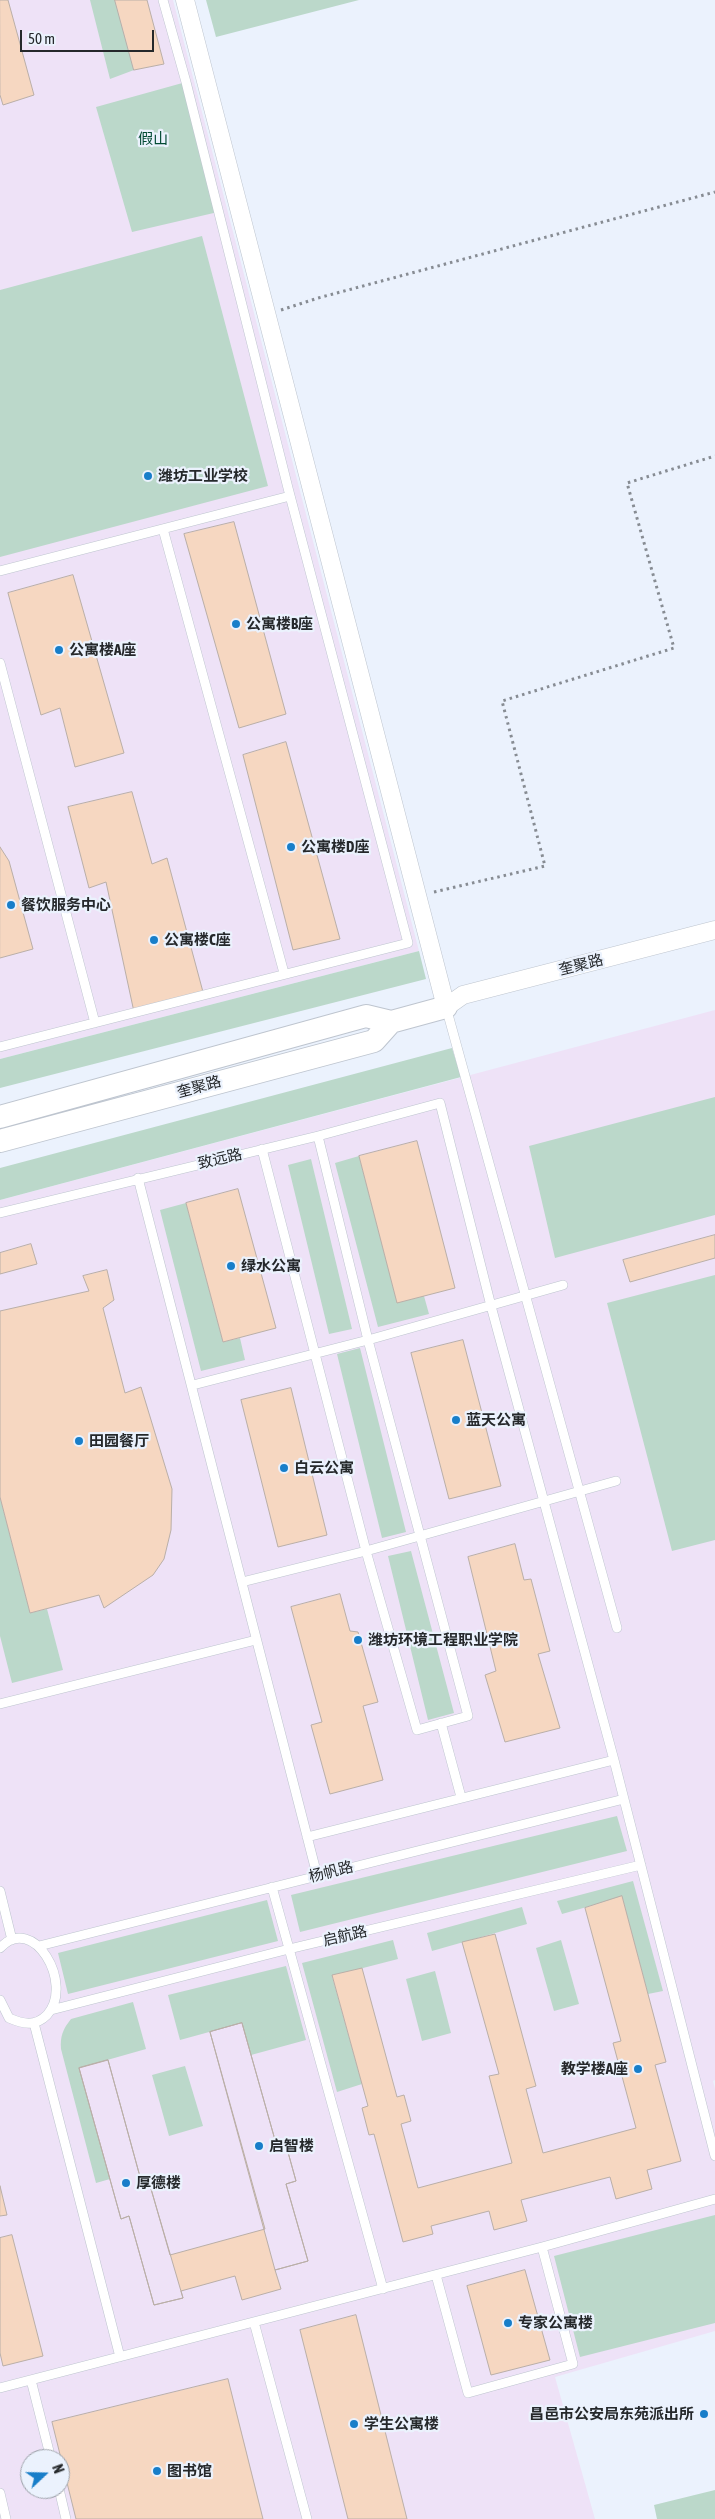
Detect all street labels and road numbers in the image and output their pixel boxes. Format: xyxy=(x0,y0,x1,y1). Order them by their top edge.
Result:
street label: 奎聚路 xyxy=(557,951,605,979)
street label: 奎聚路 xyxy=(175,1072,223,1102)
street label: 致远路 xyxy=(196,1145,244,1173)
street label: 杨帆路 xyxy=(307,1858,355,1886)
street label: 启航路 xyxy=(321,1922,369,1950)

